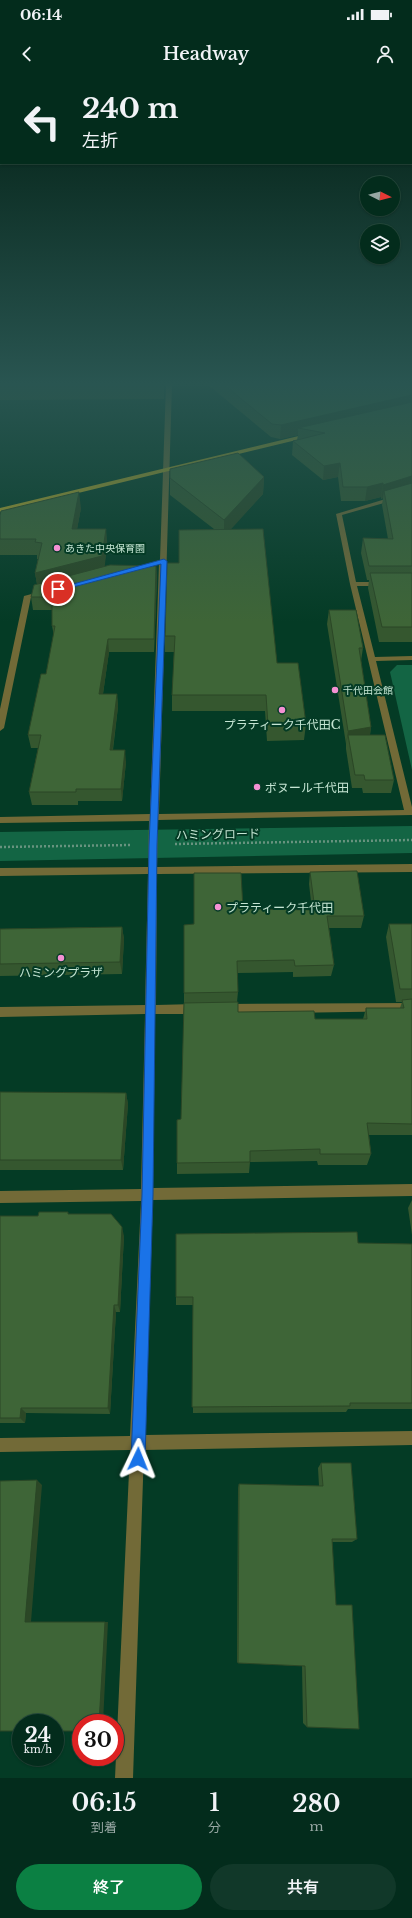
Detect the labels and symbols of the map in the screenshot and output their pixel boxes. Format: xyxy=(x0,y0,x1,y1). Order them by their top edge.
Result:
north arrow xyxy=(360,176,400,216)
place label: あきた中央保育園 xyxy=(65,542,145,555)
marker: あきた中央保育園 xyxy=(52,543,62,553)
pin xyxy=(41,572,75,606)
place label: 千代田会館 xyxy=(343,684,393,697)
marker: 千代田会館 xyxy=(330,685,340,695)
marker: プラティーク千代田C xyxy=(277,705,287,715)
place label: プラティーク千代田C xyxy=(224,717,340,732)
place label: ボヌール千代田 xyxy=(265,780,349,795)
marker: ボヌール千代田 xyxy=(252,782,262,792)
street label: ハミングロード xyxy=(176,826,260,842)
place label: プラティーク千代田 xyxy=(226,900,333,915)
marker: プラティーク千代田 xyxy=(213,902,223,912)
marker: ハミングプラザ xyxy=(56,953,66,963)
place label: ハミングプラザ xyxy=(19,965,103,980)
position arrow xyxy=(117,1438,159,1480)
speed limit sign: 30 xyxy=(72,1714,124,1766)

